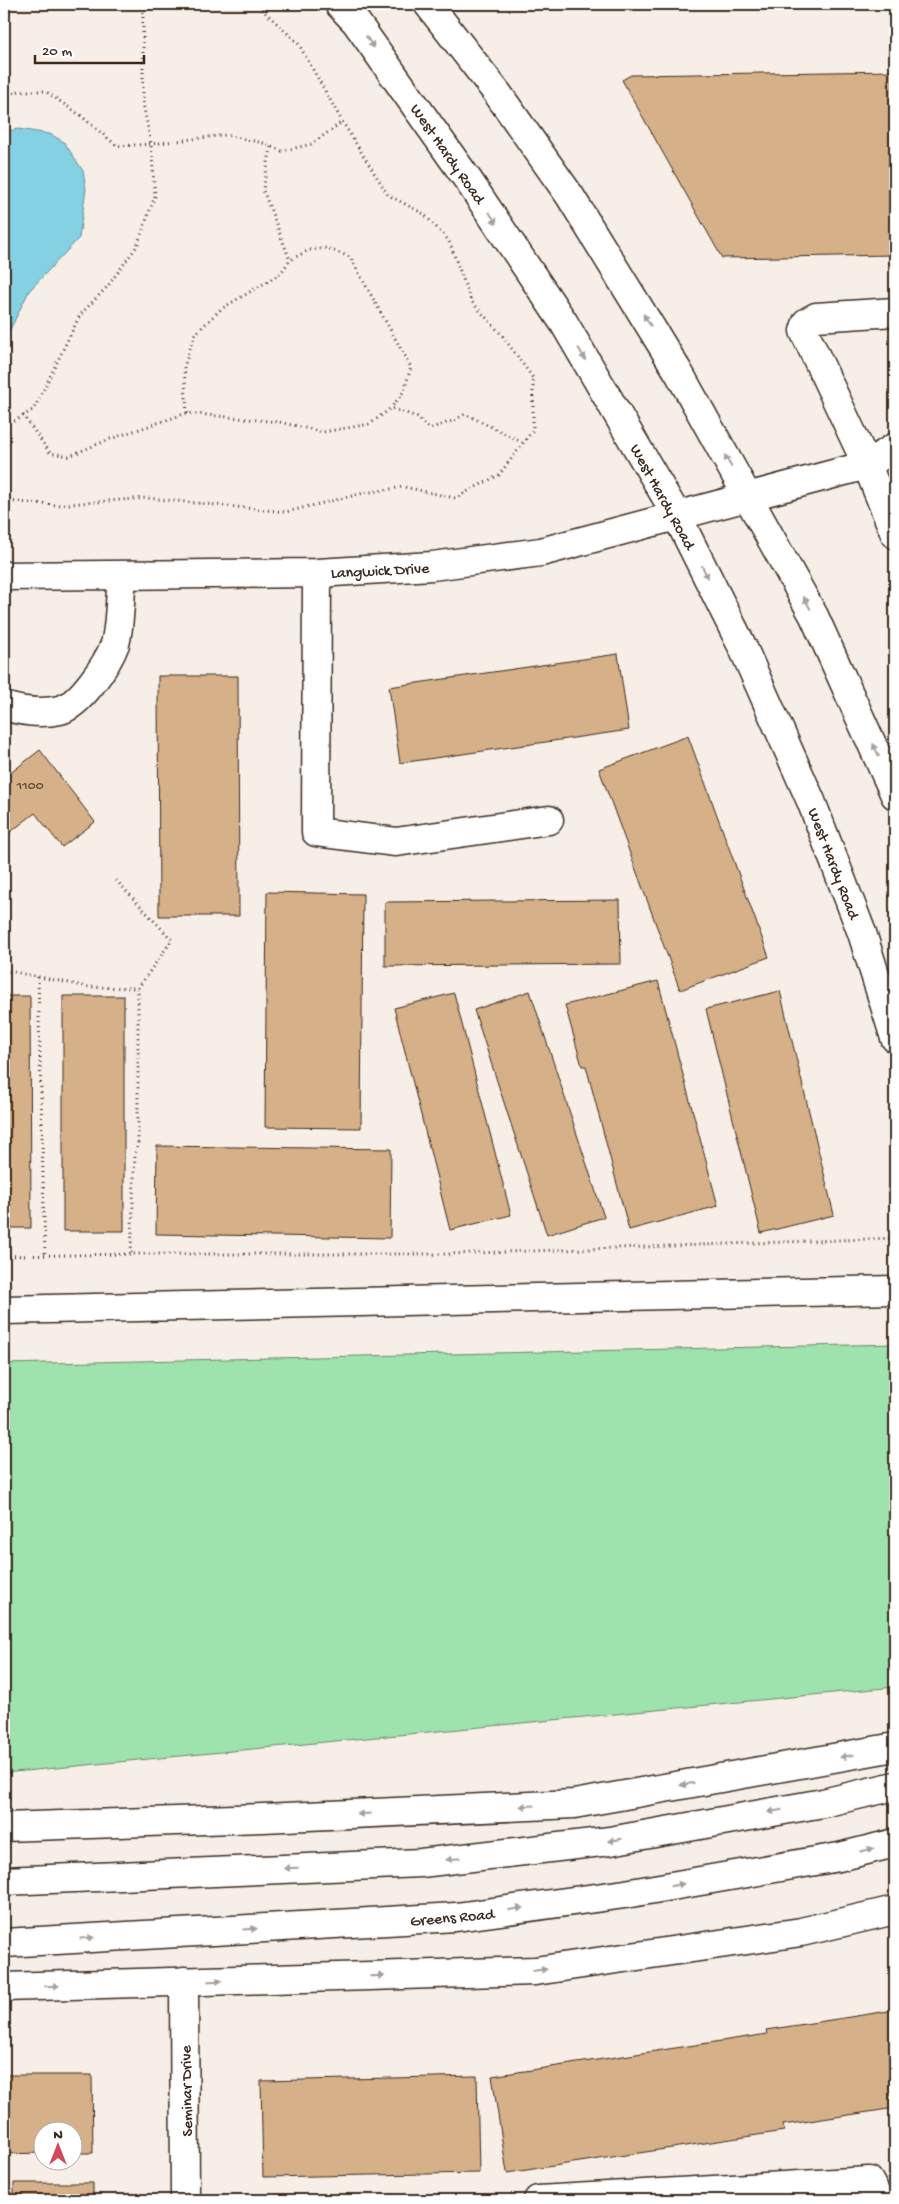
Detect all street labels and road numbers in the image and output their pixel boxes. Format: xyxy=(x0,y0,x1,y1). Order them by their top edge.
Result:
street label: West Hardy Road xyxy=(405,101,489,210)
street label: West Hardy Road xyxy=(624,442,699,555)
street label: Langwick Drive xyxy=(330,560,431,585)
street label: West Hardy Road xyxy=(802,806,862,924)
street label: Greens Road xyxy=(409,1906,497,1933)
street label: Seminar Drive xyxy=(178,2044,199,2137)

